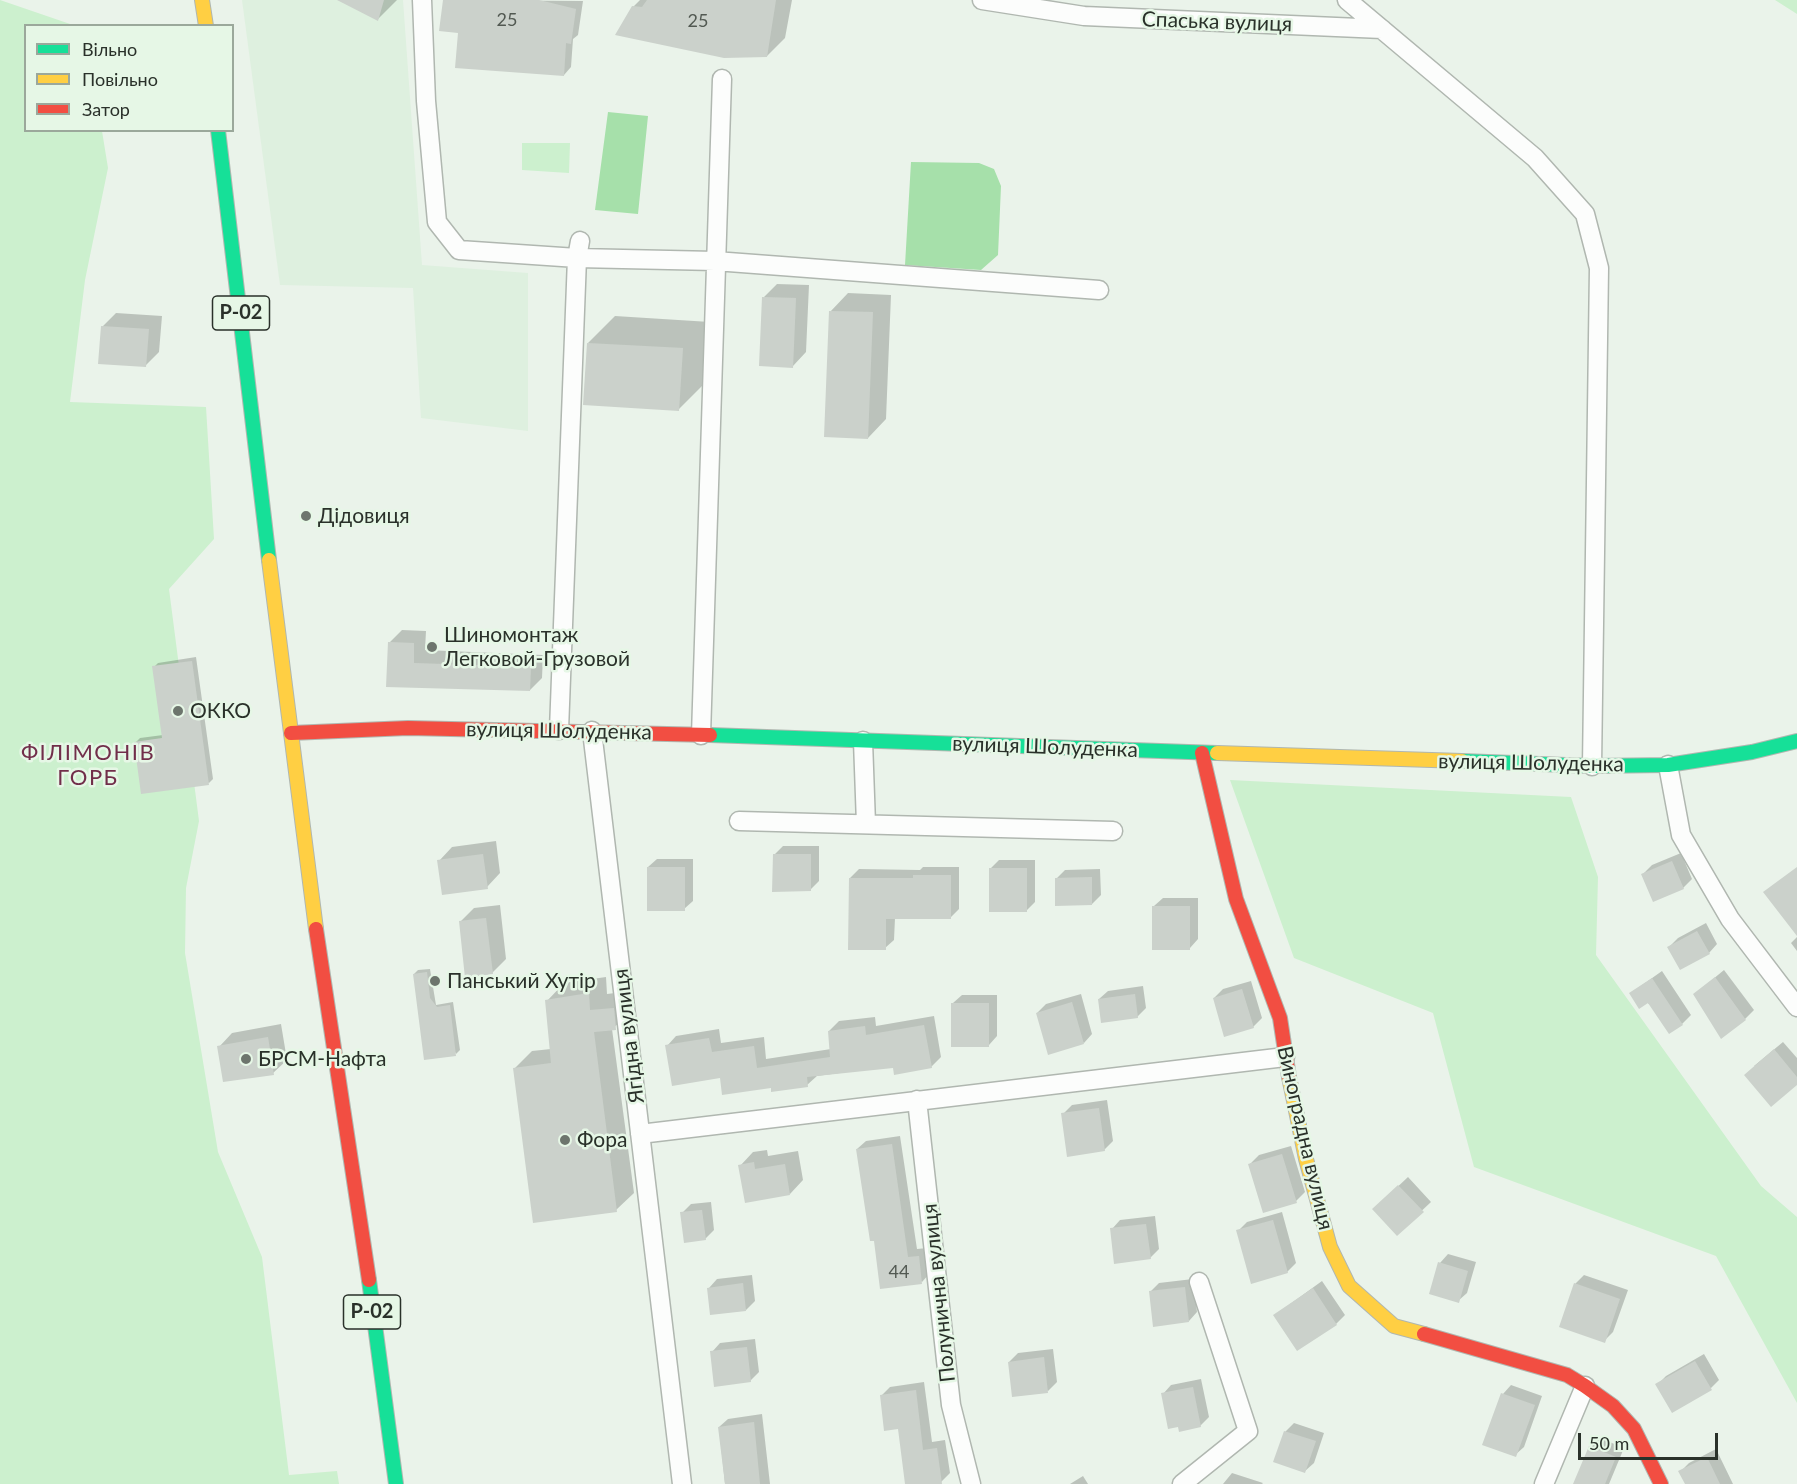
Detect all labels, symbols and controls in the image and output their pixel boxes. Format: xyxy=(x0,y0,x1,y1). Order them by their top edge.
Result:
street label: Спаська вулиця xyxy=(1141,7,1293,37)
house number: 25 xyxy=(497,9,517,31)
house number: 25 xyxy=(688,10,708,32)
legend xyxy=(24,24,234,132)
text: Вільно xyxy=(82,38,137,60)
text: Повільно xyxy=(82,68,158,90)
text: Затор xyxy=(82,98,130,120)
road number: Р-02 xyxy=(212,296,270,330)
place label: Дідовиця xyxy=(318,503,410,529)
marker: Дідовиця xyxy=(299,509,313,523)
place label: Шиномонтаж Легковой-Грузовой xyxy=(444,622,630,672)
marker: Шиномонтаж Легковой-Грузовой xyxy=(425,640,439,654)
place label: ОККО xyxy=(190,698,251,724)
marker: ОККО xyxy=(171,704,185,718)
street label: вулиця Шолуденка xyxy=(466,717,652,745)
street label: вулиця Шолуденка xyxy=(952,731,1138,763)
district label: ФІЛІМОНІВ ГОРБ xyxy=(21,740,155,792)
street label: вулиця Шолуденка xyxy=(1438,749,1624,777)
street label: Ягідна вулиця xyxy=(608,967,650,1105)
place label: Панський Хутір xyxy=(447,968,596,994)
marker: Панський Хутір xyxy=(428,974,442,988)
street label: Виноградна вулиця xyxy=(1272,1044,1338,1232)
place label: БРСМ-Нафта xyxy=(258,1046,386,1072)
marker: БРСМ-Нафта xyxy=(239,1052,253,1066)
place label: Фора xyxy=(577,1127,627,1153)
marker: Фора xyxy=(558,1133,572,1147)
street label: Полунична вулиця xyxy=(917,1202,961,1384)
house number: 44 xyxy=(889,1261,909,1283)
road number: Р-02 xyxy=(344,1295,400,1329)
scale bar xyxy=(1581,1421,1720,1459)
text: 50 m xyxy=(1589,1432,1629,1454)

